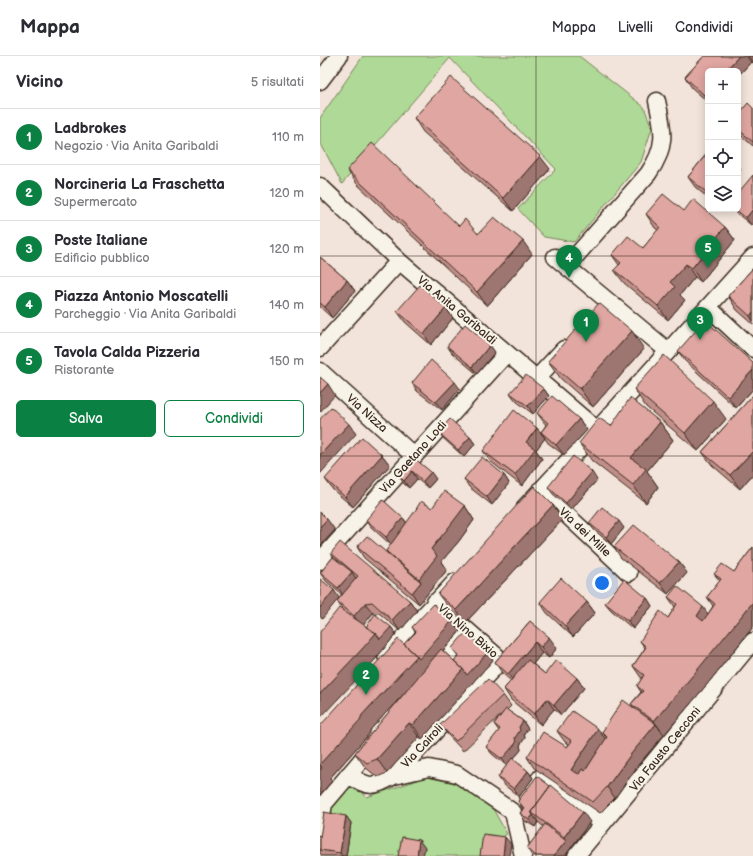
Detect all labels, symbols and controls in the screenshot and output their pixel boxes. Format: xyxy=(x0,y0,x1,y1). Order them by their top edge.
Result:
text: Mappa xyxy=(20,16,80,39)
text: Mappa xyxy=(552,19,596,36)
text: Livelli xyxy=(618,19,653,36)
text: Condividi xyxy=(675,19,733,36)
map controls xyxy=(705,68,741,212)
button: + xyxy=(705,68,741,104)
text: Vicino xyxy=(16,72,63,92)
text: 5 risultati xyxy=(251,74,304,90)
button: − xyxy=(705,104,741,140)
text: Ladbrokes xyxy=(54,119,126,138)
text: 1 xyxy=(26,129,32,145)
text: 110 m xyxy=(272,129,304,145)
text: Negozio · Via Anita Garibaldi xyxy=(54,138,219,154)
button: locate xyxy=(705,140,741,176)
text: Norcineria La Fraschetta xyxy=(54,175,225,194)
button: layers xyxy=(705,176,741,212)
text: 2 xyxy=(25,185,33,201)
text: 120 m xyxy=(269,185,304,201)
text: Supermercato xyxy=(54,194,137,210)
text: Poste Italiane xyxy=(54,231,148,250)
pin: 5 xyxy=(695,235,721,268)
text: 3 xyxy=(25,241,33,257)
text: 120 m xyxy=(269,241,304,257)
pin: 4 xyxy=(556,245,582,278)
text: Edificio pubblico xyxy=(54,250,150,266)
street label: Via Anita Garibaldi xyxy=(414,273,500,348)
text: Piazza Antonio Moscatelli xyxy=(54,287,228,306)
text: 4 xyxy=(25,297,33,313)
text: 140 m xyxy=(269,297,304,313)
text: Parcheggio · Via Anita Garibaldi xyxy=(54,306,236,322)
pin: 3 xyxy=(687,307,713,340)
pin: 1 xyxy=(573,309,599,342)
text: Tavola Calda Pizzeria xyxy=(54,343,200,362)
text: 5 xyxy=(25,353,33,369)
text: 150 m xyxy=(270,353,304,369)
text: Ristorante xyxy=(54,362,114,378)
street label: Via Nizza xyxy=(343,391,390,436)
button: Salva xyxy=(16,400,156,437)
button: Condividi xyxy=(164,400,304,437)
street label: Via Gaetano Lodi xyxy=(377,418,450,497)
street label: Via dei Mille xyxy=(555,504,614,560)
your location xyxy=(592,573,612,593)
street label: Via Nino Bixio xyxy=(434,601,501,662)
pin: 2 xyxy=(353,662,379,695)
street label: Via Fausto Cecconi xyxy=(627,704,704,795)
street label: Via Cairoli xyxy=(398,721,447,771)

